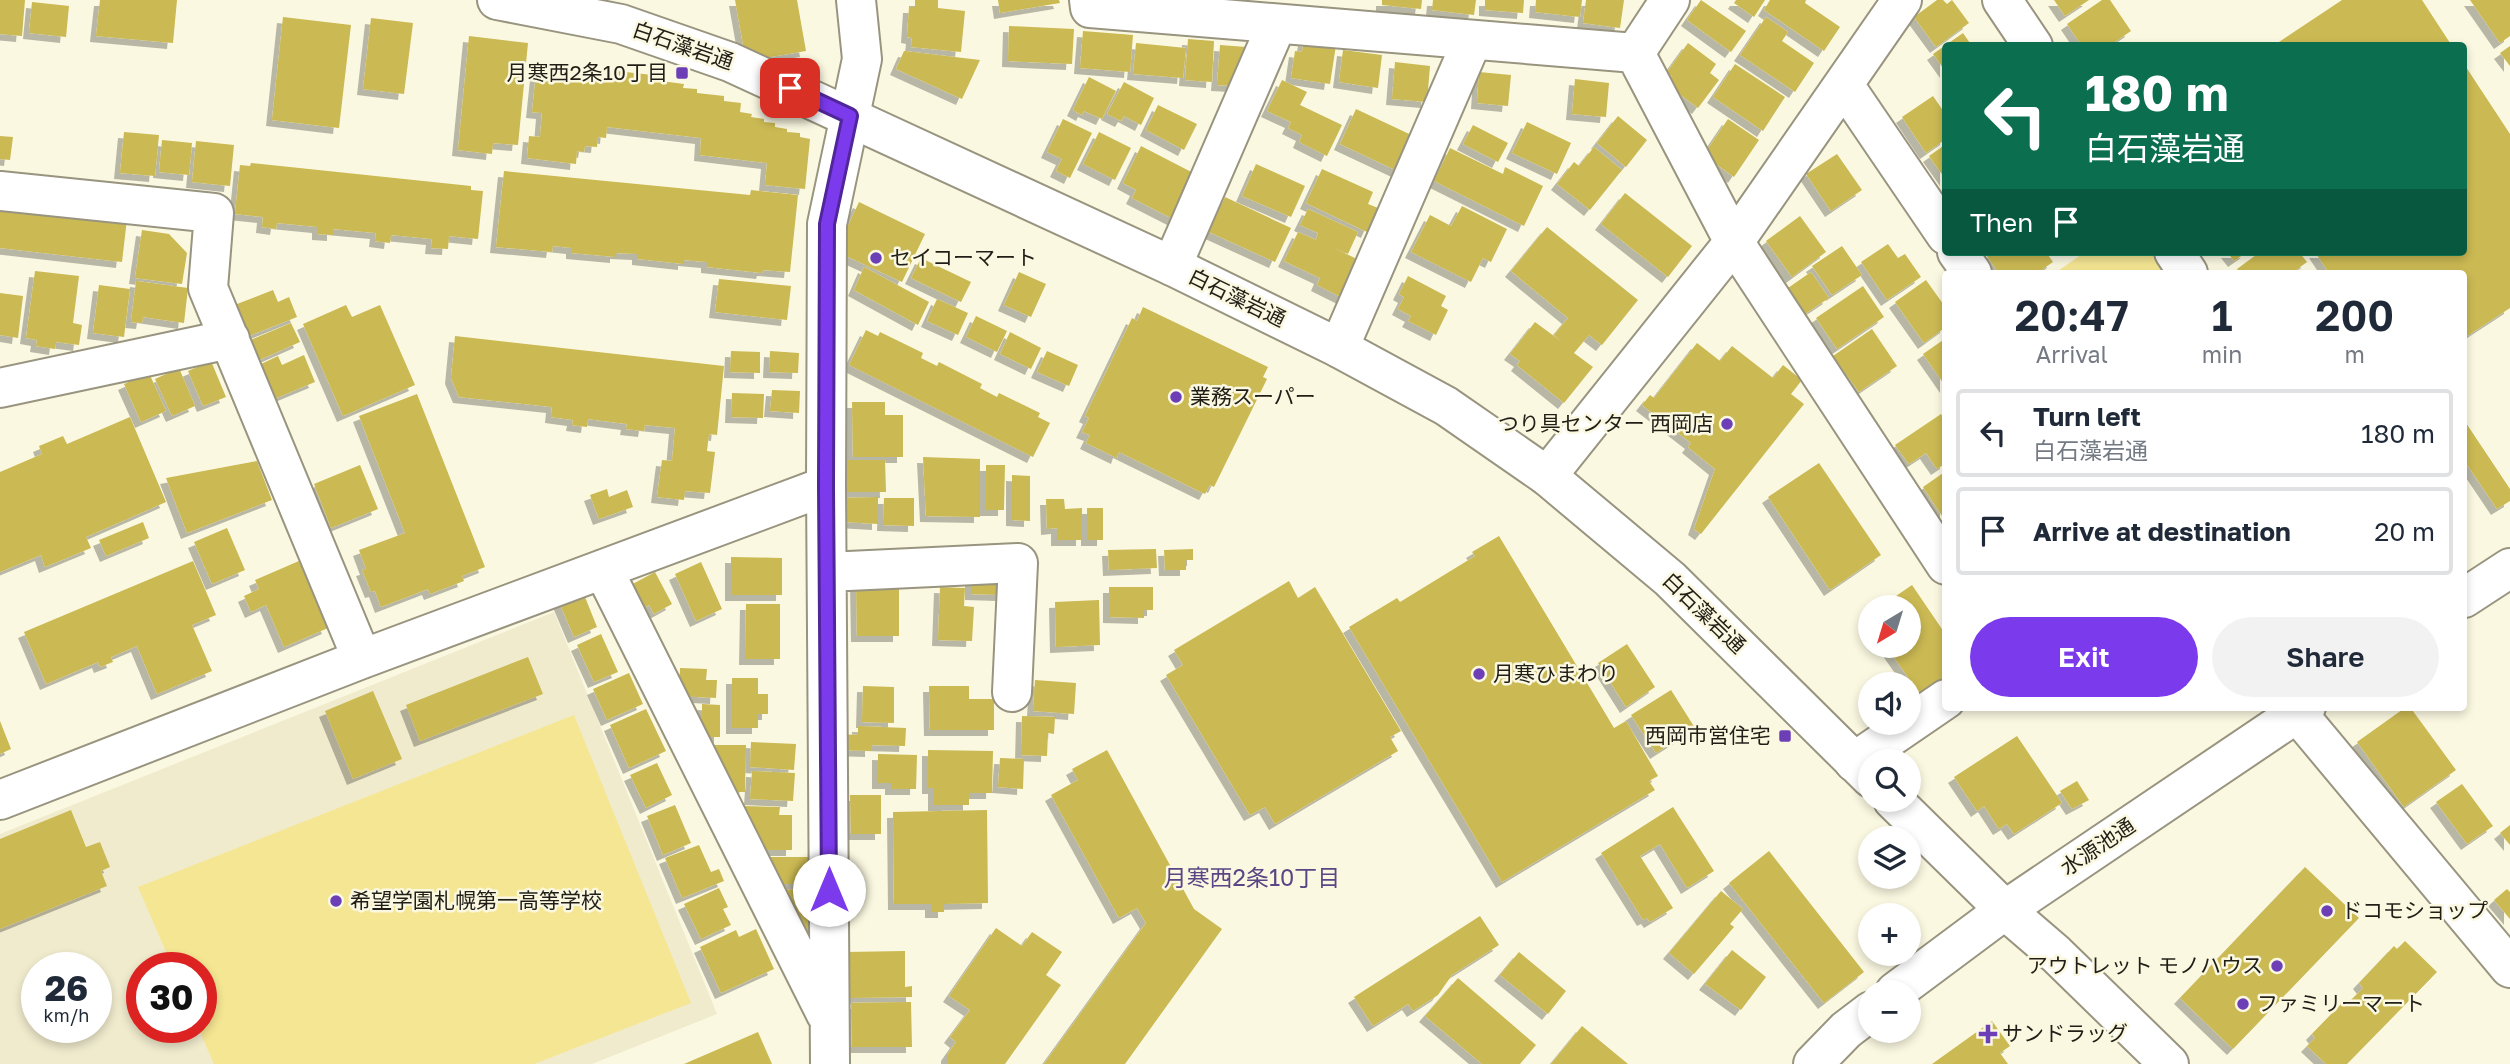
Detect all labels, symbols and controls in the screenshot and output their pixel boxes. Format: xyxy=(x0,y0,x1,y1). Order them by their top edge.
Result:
street label: 白石藻岩通 xyxy=(629,16,737,74)
pin xyxy=(760,58,820,118)
place label: 月寒西2条10丁目 xyxy=(507,59,668,85)
text: 180 m xyxy=(2085,63,2229,122)
marker: 月寒西2条10丁目 xyxy=(674,65,690,81)
icon: arrive xyxy=(771,69,809,107)
icon: left xyxy=(1970,70,2061,161)
text: 白石藻岩通 xyxy=(2085,129,2245,167)
icon: arrive xyxy=(2047,203,2085,241)
text: Then xyxy=(1970,207,2033,238)
place label: セイコーマート xyxy=(890,244,1037,270)
marker: セイコーマート xyxy=(868,250,884,266)
street label: 白石藻岩通 xyxy=(1185,262,1290,332)
text: 20:47 xyxy=(2015,290,2129,340)
text: 1 xyxy=(2212,290,2233,340)
text: 200 xyxy=(2315,290,2394,340)
text: Arrival xyxy=(2036,340,2108,368)
text: min xyxy=(2202,340,2242,368)
text: m xyxy=(2345,340,2365,368)
place label: 業務スーパー xyxy=(1190,383,1316,409)
marker: 業務スーパー xyxy=(1168,389,1184,405)
text: Turn left xyxy=(2033,401,2141,432)
place label: つり具センター 西岡店 xyxy=(1498,410,1713,436)
icon: left xyxy=(1974,414,2012,452)
marker: つり具センター 西岡店 xyxy=(1719,416,1735,432)
text: 180 m xyxy=(2361,418,2435,449)
text: 白石藻岩通 xyxy=(2033,436,2148,464)
icon: arrive xyxy=(1974,512,2012,550)
text: Arrive at destination xyxy=(2033,516,2291,547)
text: 20 m xyxy=(2374,516,2435,547)
street label: 白石藻岩通 xyxy=(1658,566,1751,658)
north arrow xyxy=(1858,595,1922,658)
map controls xyxy=(1858,595,1921,1043)
button: Exit xyxy=(1970,617,2198,697)
button: Share xyxy=(2212,617,2439,697)
place label: 月寒ひまわり xyxy=(1493,660,1619,686)
marker: 月寒ひまわり xyxy=(1471,666,1487,682)
button: sound xyxy=(1858,672,1921,735)
place label: 西岡市営住宅 xyxy=(1645,722,1771,748)
marker: 西岡市営住宅 xyxy=(1777,728,1793,744)
button: search xyxy=(1858,749,1921,812)
street label: 水源池通 xyxy=(2055,812,2140,880)
button: layers xyxy=(1858,826,1921,889)
position arrow xyxy=(792,853,866,927)
district label: 月寒西2条10丁目 xyxy=(1164,863,1340,891)
place label: 希望学園札幌第一高等学校 xyxy=(350,887,602,913)
marker: 希望学園札幌第一高等学校 xyxy=(328,893,344,909)
place label: ドコモショップ xyxy=(2341,897,2488,923)
button: + xyxy=(1858,903,1921,966)
marker: ドコモショップ xyxy=(2319,903,2335,919)
speed limit sign: 30 xyxy=(126,952,217,1043)
place label: アウトレット モノハウス xyxy=(2027,952,2263,978)
marker: アウトレット モノハウス xyxy=(2269,958,2285,974)
text: 26 xyxy=(45,967,88,1009)
button: − xyxy=(1858,980,1921,1043)
place label: ファミリーマート xyxy=(2257,990,2425,1016)
marker: ファミリーマート xyxy=(2235,996,2251,1012)
text: km/h xyxy=(44,1004,89,1026)
place label: サンドラッグ xyxy=(2002,1020,2128,1046)
marker: サンドラッグ xyxy=(1980,1026,1996,1042)

